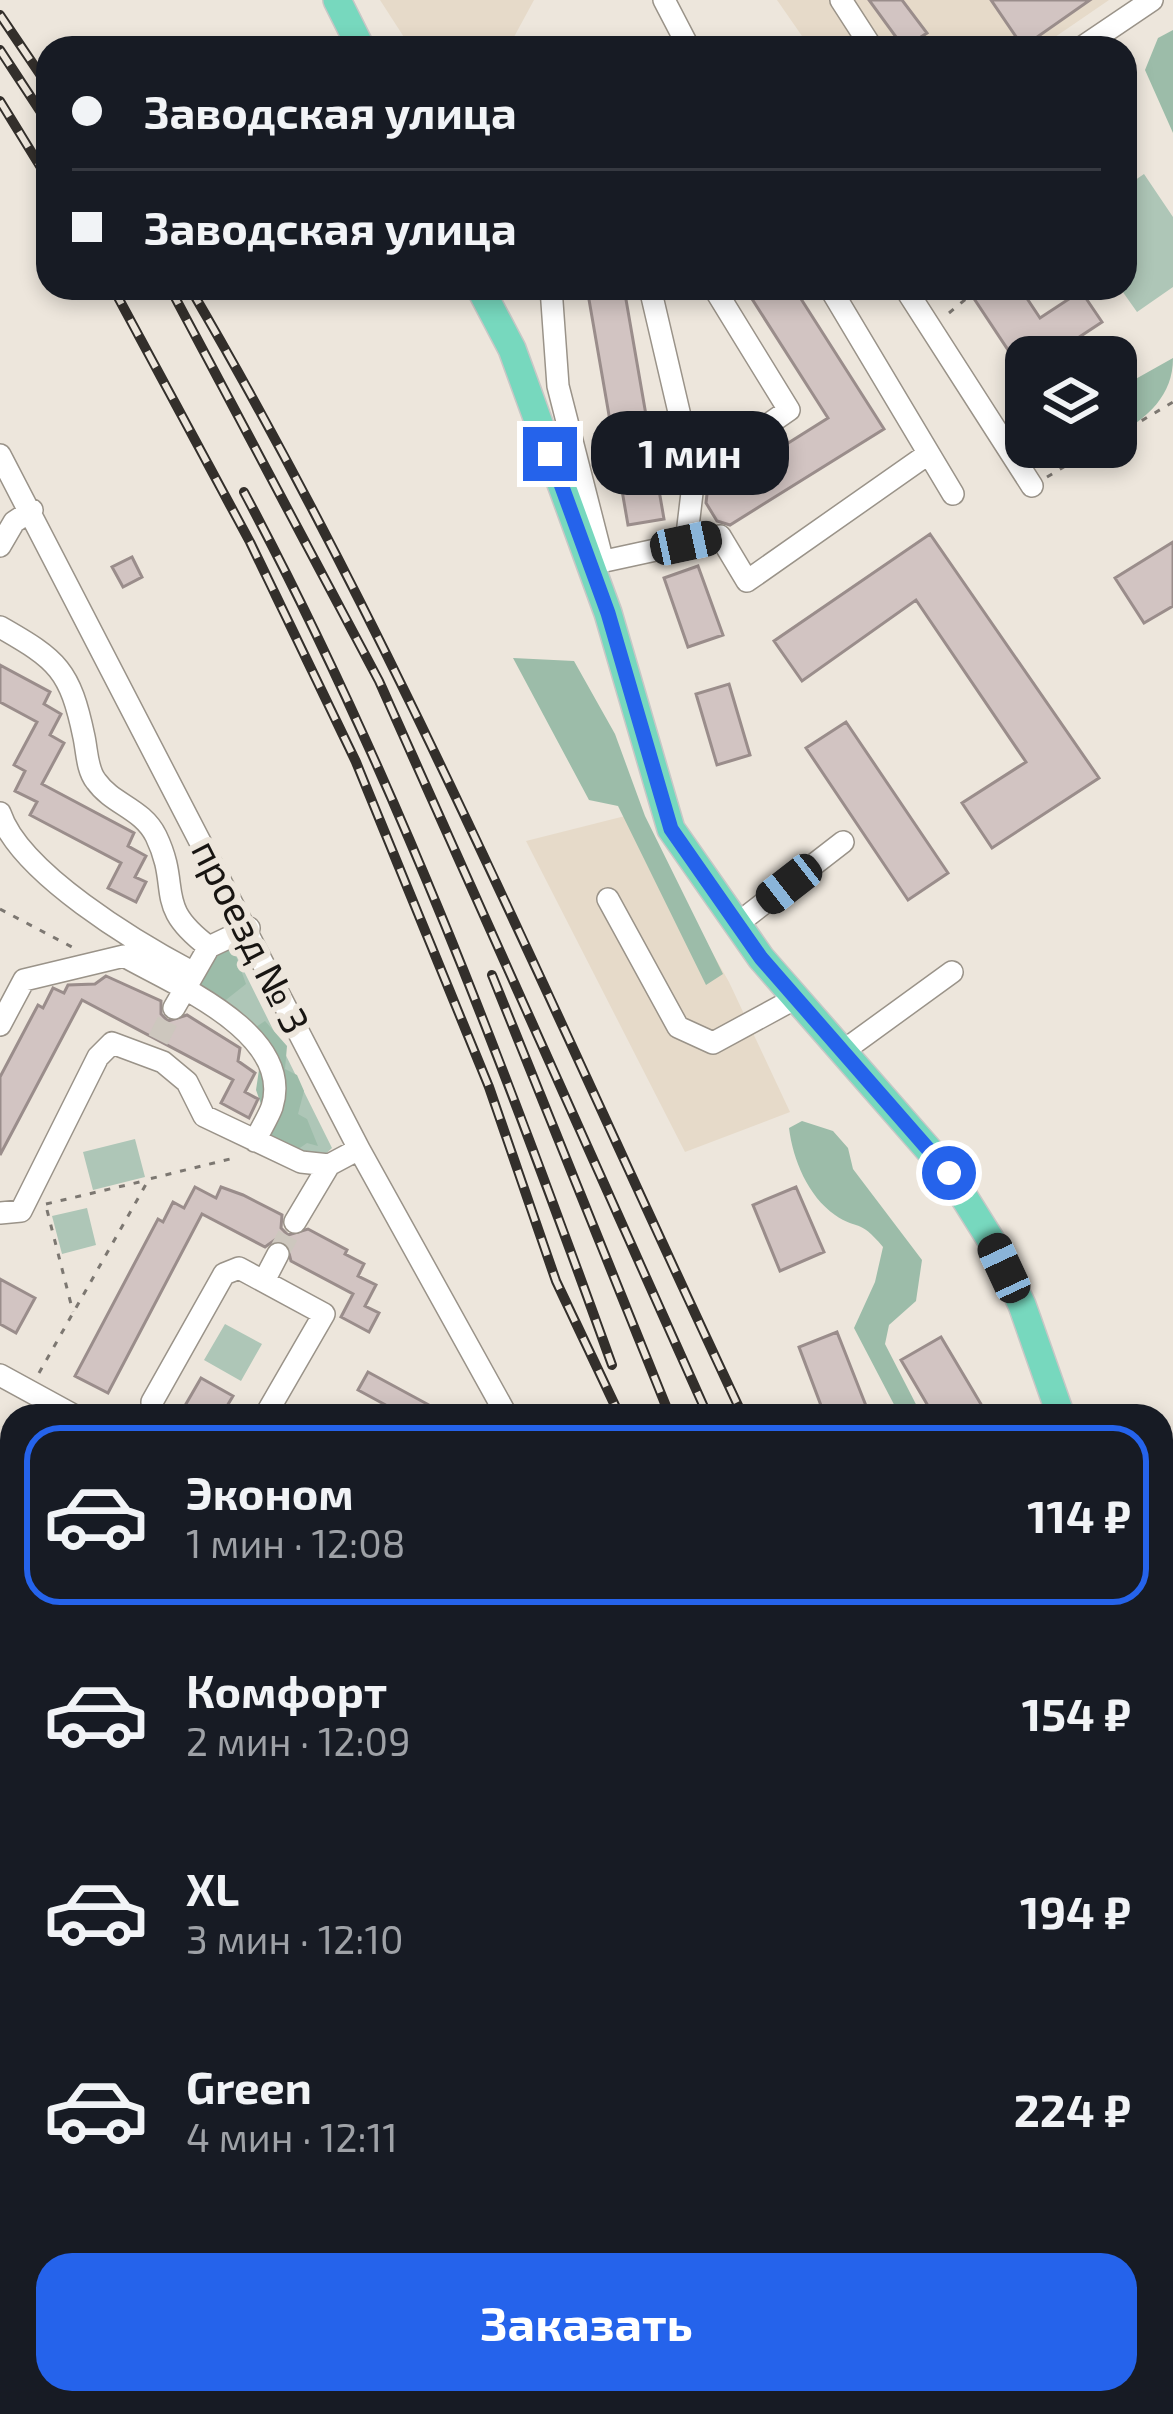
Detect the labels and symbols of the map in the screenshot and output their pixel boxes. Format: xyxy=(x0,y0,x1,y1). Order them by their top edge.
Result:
callout: 1 мин xyxy=(592,412,790,496)
route end xyxy=(523,427,577,481)
car xyxy=(647,518,725,568)
street label: проезд № 3 xyxy=(183,831,321,1041)
car xyxy=(750,848,828,920)
route start xyxy=(922,1146,976,1200)
car xyxy=(972,1228,1036,1308)

